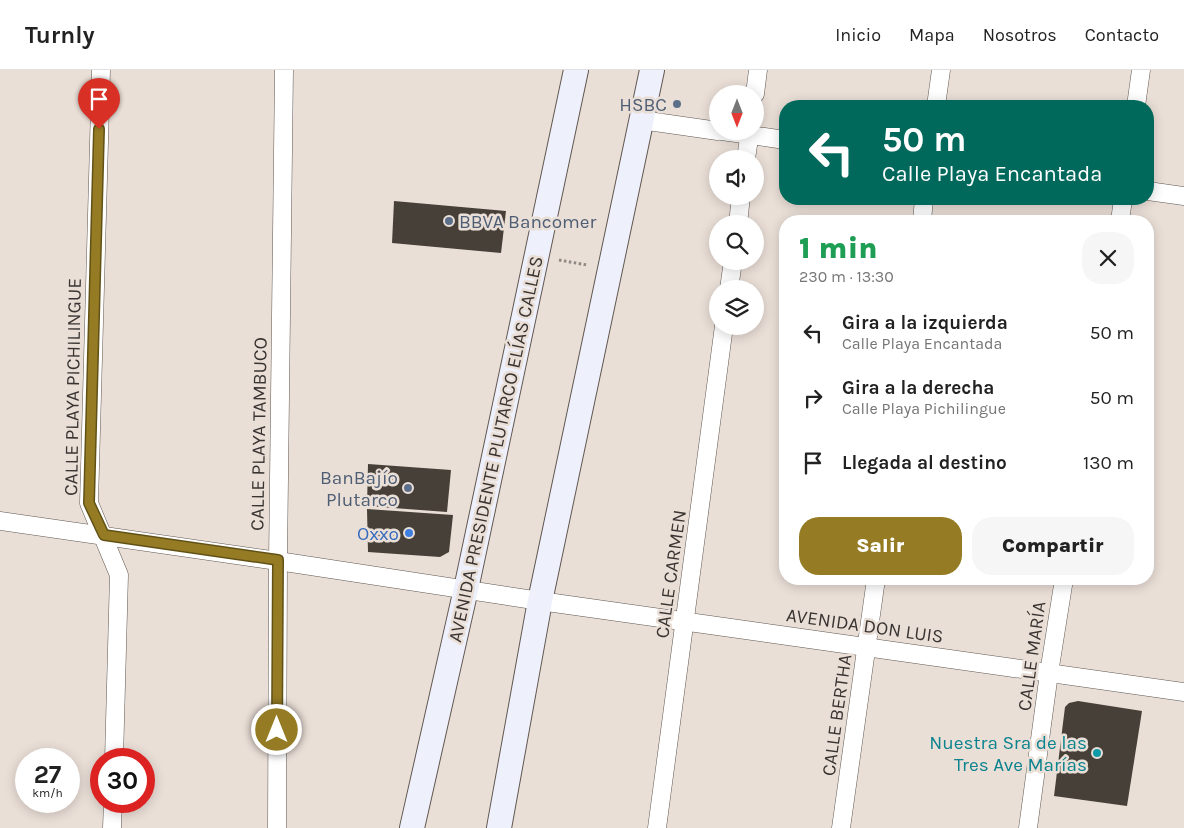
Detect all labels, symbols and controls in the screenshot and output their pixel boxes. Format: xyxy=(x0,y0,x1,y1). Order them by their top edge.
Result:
text: Turnly xyxy=(25,21,95,49)
text: Inicio xyxy=(835,24,881,46)
text: Mapa xyxy=(909,24,955,46)
text: Nosotros xyxy=(983,24,1057,46)
text: Contacto xyxy=(1085,24,1159,46)
pin xyxy=(78,78,120,129)
icon: arrive xyxy=(85,85,113,113)
north arrow xyxy=(709,85,764,140)
map controls xyxy=(709,85,764,335)
place label: HSBC xyxy=(619,94,667,116)
marker: HSBC xyxy=(671,98,683,110)
text: 50 m xyxy=(882,119,967,160)
icon: left xyxy=(799,120,864,185)
button: sound xyxy=(709,150,764,205)
text: Calle Playa Encantada xyxy=(882,161,1102,187)
place label: BBVA Bancomer xyxy=(459,211,597,233)
marker: BBVA Bancomer xyxy=(443,215,455,227)
button: search xyxy=(709,215,764,270)
text: 1 min xyxy=(799,230,878,266)
button: close xyxy=(1082,232,1134,284)
street label: AVENIDA PRESIDENTE PLUTARCO ELÍAS CALLES xyxy=(443,254,548,644)
text: 230 m · 13:30 xyxy=(799,267,894,286)
street label: CALLE PLAYA PICHILINGUE xyxy=(60,278,86,496)
button: layers xyxy=(709,280,764,335)
text: Gira a la izquierda xyxy=(842,312,1008,334)
icon: left xyxy=(799,319,827,347)
text: 50 m xyxy=(1090,322,1134,344)
text: Calle Playa Encantada xyxy=(842,334,1002,353)
street label: CALLE PLAYA TAMBUCO xyxy=(246,337,272,531)
text: Gira a la derecha xyxy=(842,377,994,399)
icon: right xyxy=(799,384,827,412)
text: 50 m xyxy=(1090,387,1134,409)
text: Calle Playa Pichilingue xyxy=(842,399,1006,418)
icon: arrive xyxy=(799,449,827,477)
text: Llegada al destino xyxy=(842,452,1007,474)
text: 130 m xyxy=(1083,452,1134,474)
place label: BanBajío Plutarco xyxy=(320,467,398,511)
marker: BanBajío Plutarco xyxy=(402,482,414,494)
street label: CALLE CARMEN xyxy=(651,508,691,640)
button: Salir xyxy=(799,517,962,575)
button: Compartir xyxy=(972,517,1134,575)
place label: Oxxo xyxy=(357,523,399,545)
marker: Oxxo xyxy=(403,527,415,539)
street label: CALLE MARÍA xyxy=(1012,600,1051,712)
street label: AVENIDA DON LUIS xyxy=(785,604,945,648)
street label: CALLE BERTHA xyxy=(818,653,856,777)
position arrow xyxy=(250,703,302,755)
place label: Nuestra Sra de las Tres Ave Marías xyxy=(929,732,1087,776)
marker: Nuestra Sra de las Tres Ave Marías xyxy=(1091,747,1103,759)
speed limit sign: 30 xyxy=(90,748,155,813)
text: 27 xyxy=(34,760,61,789)
text: km/h xyxy=(32,786,63,800)

